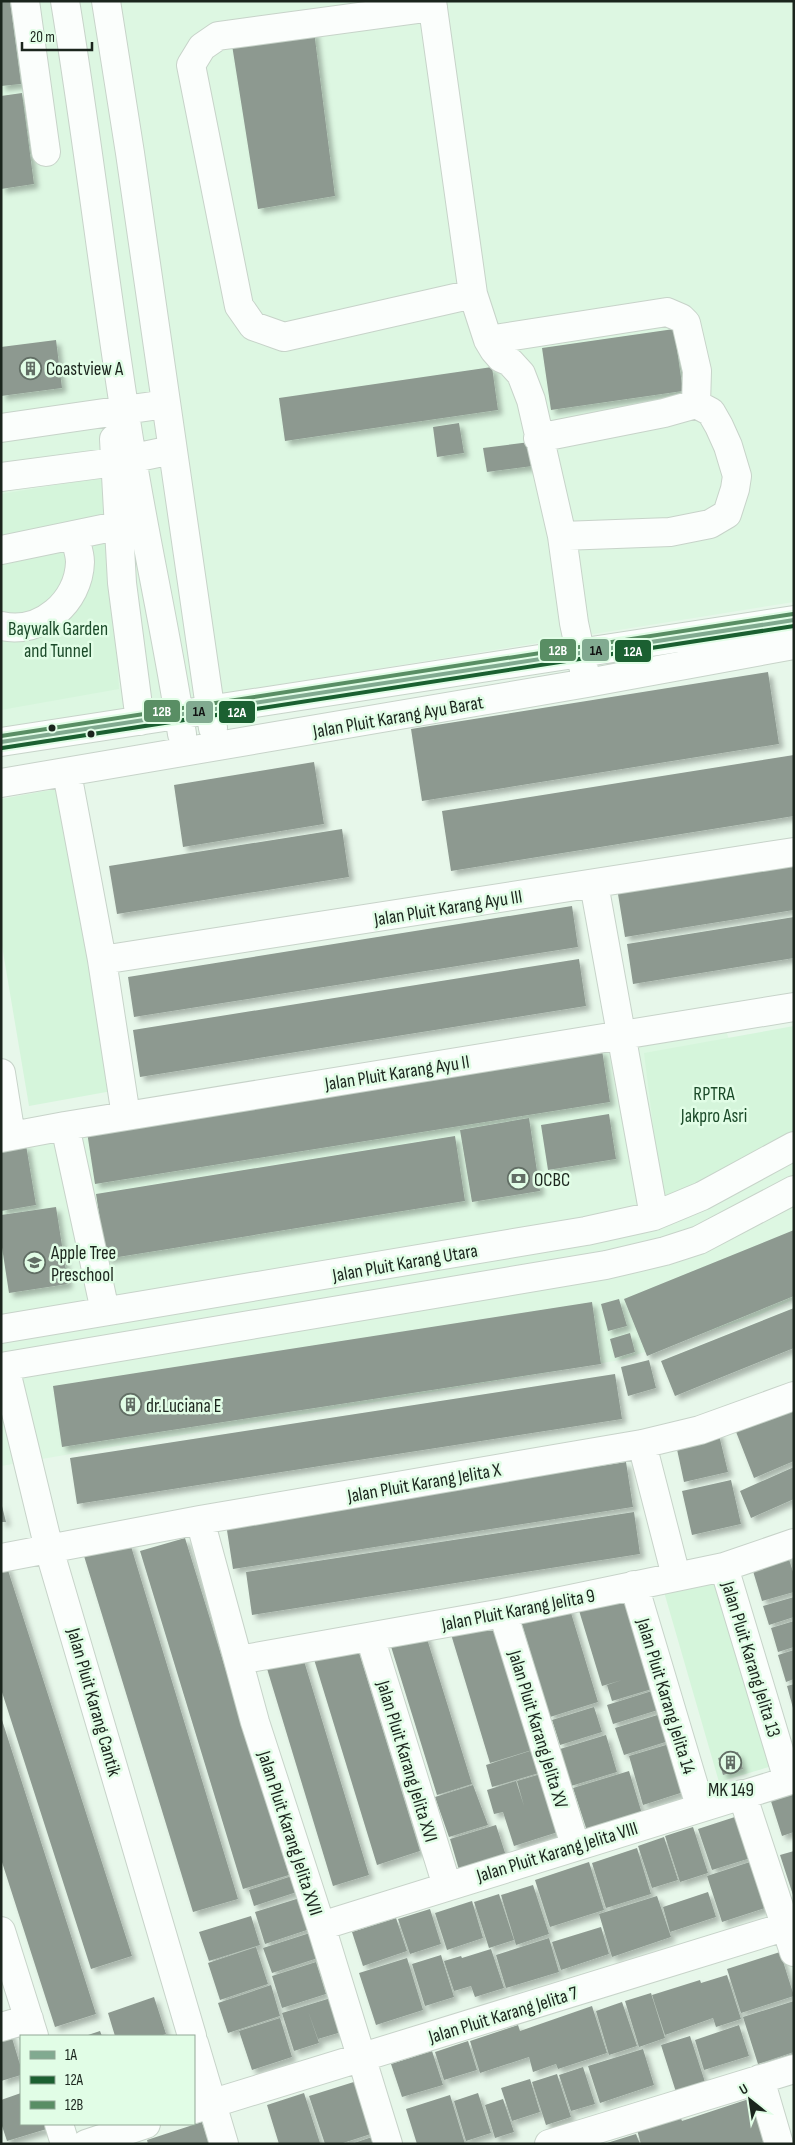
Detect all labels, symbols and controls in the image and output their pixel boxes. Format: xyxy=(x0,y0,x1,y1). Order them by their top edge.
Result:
scale bar xyxy=(22,20,92,52)
text: 20 m xyxy=(30,28,55,47)
building icon: Coastview A xyxy=(18,356,42,380)
place label: Coastview A xyxy=(46,358,124,381)
park label: Baywalk Garden and Tunnel xyxy=(8,618,108,663)
line badge: 12B xyxy=(539,638,577,662)
line badge: 1A xyxy=(581,638,610,662)
line badge: 12A xyxy=(614,639,652,663)
text: 12B xyxy=(549,642,568,659)
text: 1A xyxy=(590,642,603,659)
text: 12A xyxy=(624,643,643,660)
street label: Jalan Pluit Karang Ayu Barat xyxy=(310,691,485,744)
line badge: 12B xyxy=(143,699,181,723)
line badge: 1A xyxy=(185,700,214,724)
line badge: 12A xyxy=(218,700,256,724)
text: 12B xyxy=(153,703,172,720)
text: 1A xyxy=(193,703,206,720)
text: 12A xyxy=(228,704,247,721)
unlabelled marker xyxy=(47,723,57,733)
unlabelled marker xyxy=(86,729,96,739)
street label: Jalan Pluit Karang Ayu III xyxy=(371,885,524,932)
street label: Jalan Pluit Karang Ayu II xyxy=(322,1051,471,1096)
park label: RPTRA Jakpro Asri xyxy=(680,1083,747,1128)
bank icon: OCBC xyxy=(506,1167,530,1191)
place label: OCBC xyxy=(534,1169,570,1192)
street label: Jalan Pluit Karang Utara xyxy=(330,1239,480,1288)
place label: Apple Tree Preschool xyxy=(50,1242,116,1287)
school or university icon: Apple Tree Preschool xyxy=(23,1251,47,1275)
building icon: dr.Luciana E xyxy=(118,1393,142,1417)
place label: dr.Luciana E xyxy=(146,1395,222,1418)
street label: Jalan Pluit Karang Jelita X xyxy=(345,1459,503,1508)
street label: Jalan Pluit Karang Jelita 13 xyxy=(716,1578,785,1740)
street label: Jalan Pluit Karang Jelita 9 xyxy=(439,1584,597,1637)
street label: Jalan Pluit Karang Jelita 14 xyxy=(631,1615,700,1777)
street label: Jalan Pluit Karang Cantik xyxy=(61,1625,126,1780)
street label: Jalan Pluit Karang Jelita XV xyxy=(502,1647,573,1812)
street label: Jalan Pluit Karang Jelita XVI xyxy=(371,1677,442,1845)
street label: Jalan Pluit Karang Jelita XVII xyxy=(252,1747,327,1919)
building icon: MK 149 xyxy=(719,1751,743,1775)
place label: MK 149 xyxy=(708,1779,754,1802)
street label: Jalan Pluit Karang Jelita VIII xyxy=(473,1817,641,1888)
street label: Jalan Pluit Karang Jelita 7 xyxy=(425,1982,581,2049)
legend xyxy=(20,2035,195,2125)
text: 1A xyxy=(65,2046,77,2065)
text: 12A xyxy=(65,2071,84,2090)
north arrow xyxy=(725,2075,775,2125)
text: U xyxy=(736,2080,751,2098)
text: 12B xyxy=(65,2096,84,2115)

